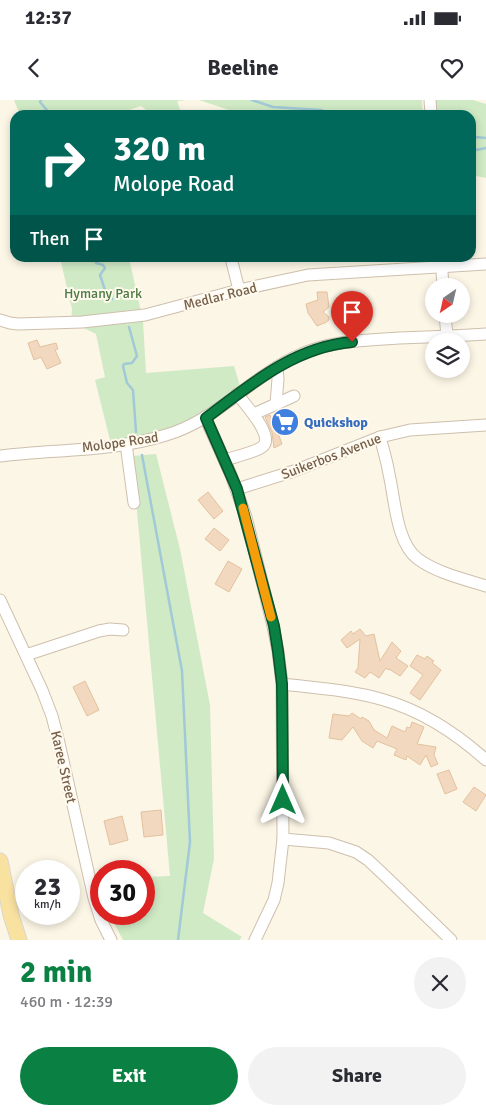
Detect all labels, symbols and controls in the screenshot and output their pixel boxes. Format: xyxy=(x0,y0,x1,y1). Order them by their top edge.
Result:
text: 12:37 xyxy=(25,6,72,30)
icon: back xyxy=(20,54,48,82)
text: Beeline xyxy=(207,54,279,81)
icon: heart xyxy=(438,54,466,82)
text: 320 m xyxy=(113,127,206,170)
icon: right xyxy=(30,130,95,195)
text: Molope Road xyxy=(113,170,234,197)
icon: arrive xyxy=(80,225,108,253)
text: Then xyxy=(30,227,70,251)
north arrow xyxy=(425,278,470,322)
map controls xyxy=(425,278,470,378)
street label: Medlar Road xyxy=(182,279,259,314)
park label: Hymany Park xyxy=(64,285,142,302)
pin xyxy=(331,291,373,342)
icon: arrive xyxy=(338,298,366,326)
button: layers xyxy=(425,333,470,378)
supermarket icon: Quickshop xyxy=(270,407,300,437)
place label: Quickshop xyxy=(304,414,368,431)
street label: Molope Road xyxy=(81,429,160,456)
street label: Suikerbos Avenue xyxy=(279,430,384,483)
street label: Karee Street xyxy=(47,729,80,805)
position arrow xyxy=(256,773,308,825)
speed limit sign: 30 xyxy=(90,860,155,925)
text: 23 xyxy=(34,871,61,902)
text: km/h xyxy=(34,897,61,912)
text: 2 min xyxy=(20,954,92,991)
button: close xyxy=(414,957,466,1009)
text: 460 m · 12:39 xyxy=(20,992,113,1012)
button: Exit xyxy=(20,1047,238,1105)
button: Share xyxy=(248,1047,466,1105)

